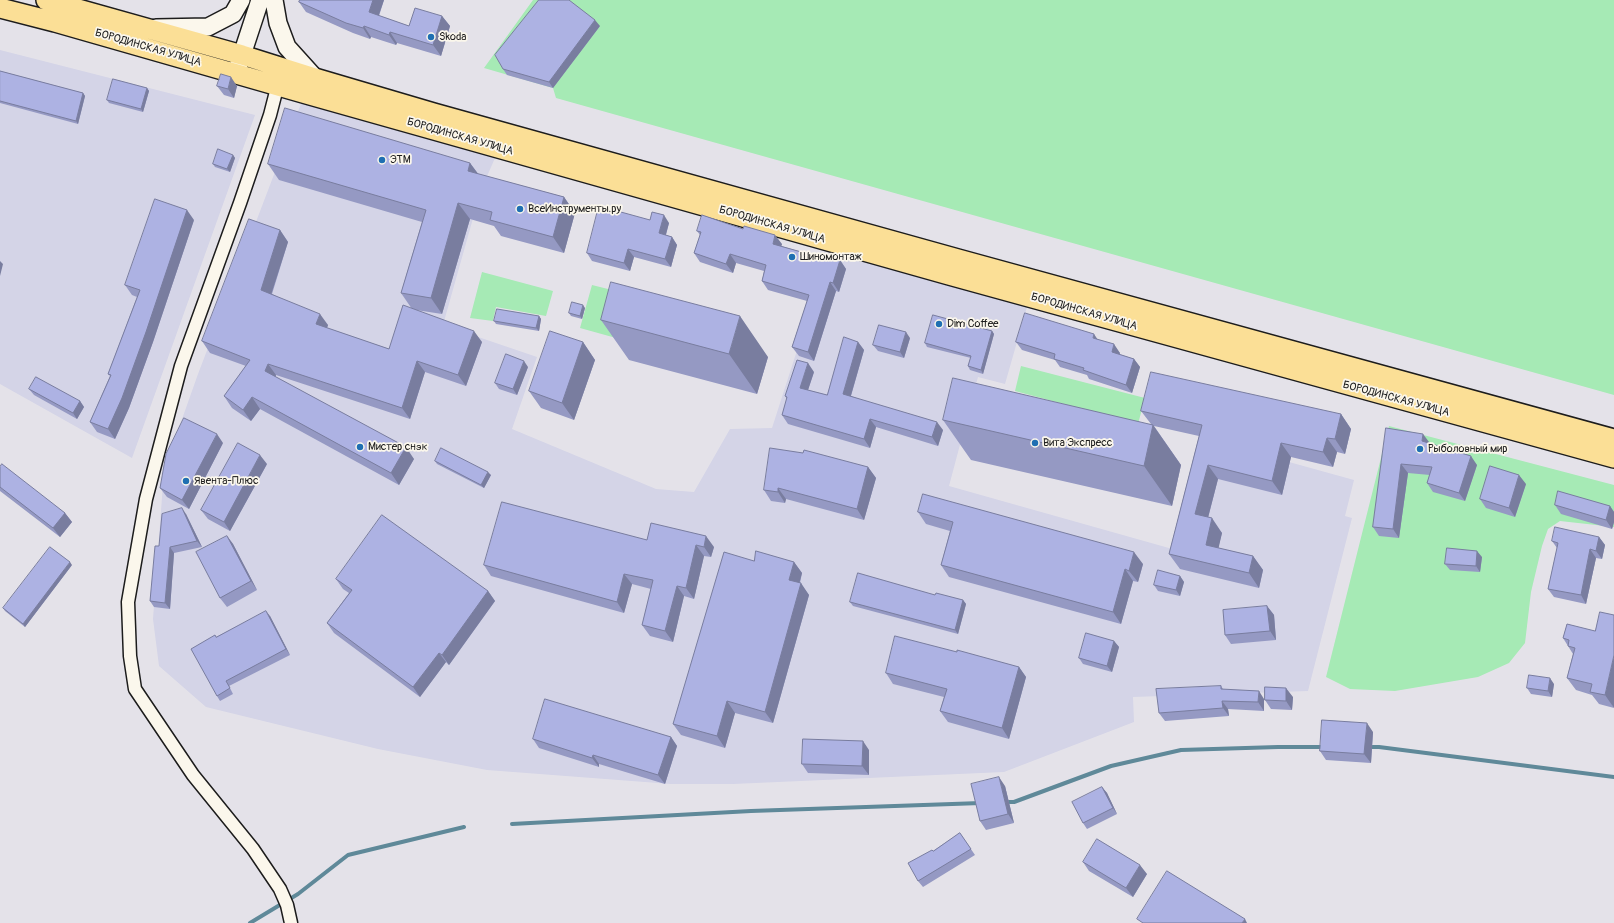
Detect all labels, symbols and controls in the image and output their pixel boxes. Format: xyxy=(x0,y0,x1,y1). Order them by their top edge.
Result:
street label: БОРОДИНСКАЯ УЛИЦА xyxy=(93,27,203,69)
place label: Skoda xyxy=(439,30,466,44)
marker: Skoda xyxy=(426,32,436,42)
street label: БОРОДИНСКАЯ УЛИЦА xyxy=(405,116,515,158)
place label: ЭТМ xyxy=(390,153,411,167)
marker: ЭТМ xyxy=(377,155,387,165)
place label: ВсеИнструменты.ру xyxy=(528,202,621,216)
marker: ВсеИнструменты.ру xyxy=(515,204,525,214)
street label: БОРОДИНСКАЯ УЛИЦА xyxy=(717,204,827,246)
place label: Шиномонтаж xyxy=(800,250,862,264)
marker: Шиномонтаж xyxy=(787,252,797,262)
street label: БОРОДИНСКАЯ УЛИЦА xyxy=(1029,291,1139,333)
place label: Dim Coffee xyxy=(947,317,998,331)
marker: Dim Coffee xyxy=(934,319,944,329)
street label: БОРОДИНСКАЯ УЛИЦА xyxy=(1341,378,1451,420)
place label: Вита Экспресс xyxy=(1043,436,1112,450)
marker: Вита Экспресс xyxy=(1030,438,1040,448)
place label: Мистер снэк xyxy=(368,440,427,454)
marker: Мистер снэк xyxy=(355,442,365,452)
place label: Рыболовный мир xyxy=(1428,442,1507,456)
marker: Рыболовный мир xyxy=(1415,444,1425,454)
place label: Явента-Плюс xyxy=(194,474,259,488)
marker: Явента-Плюс xyxy=(181,476,191,486)

